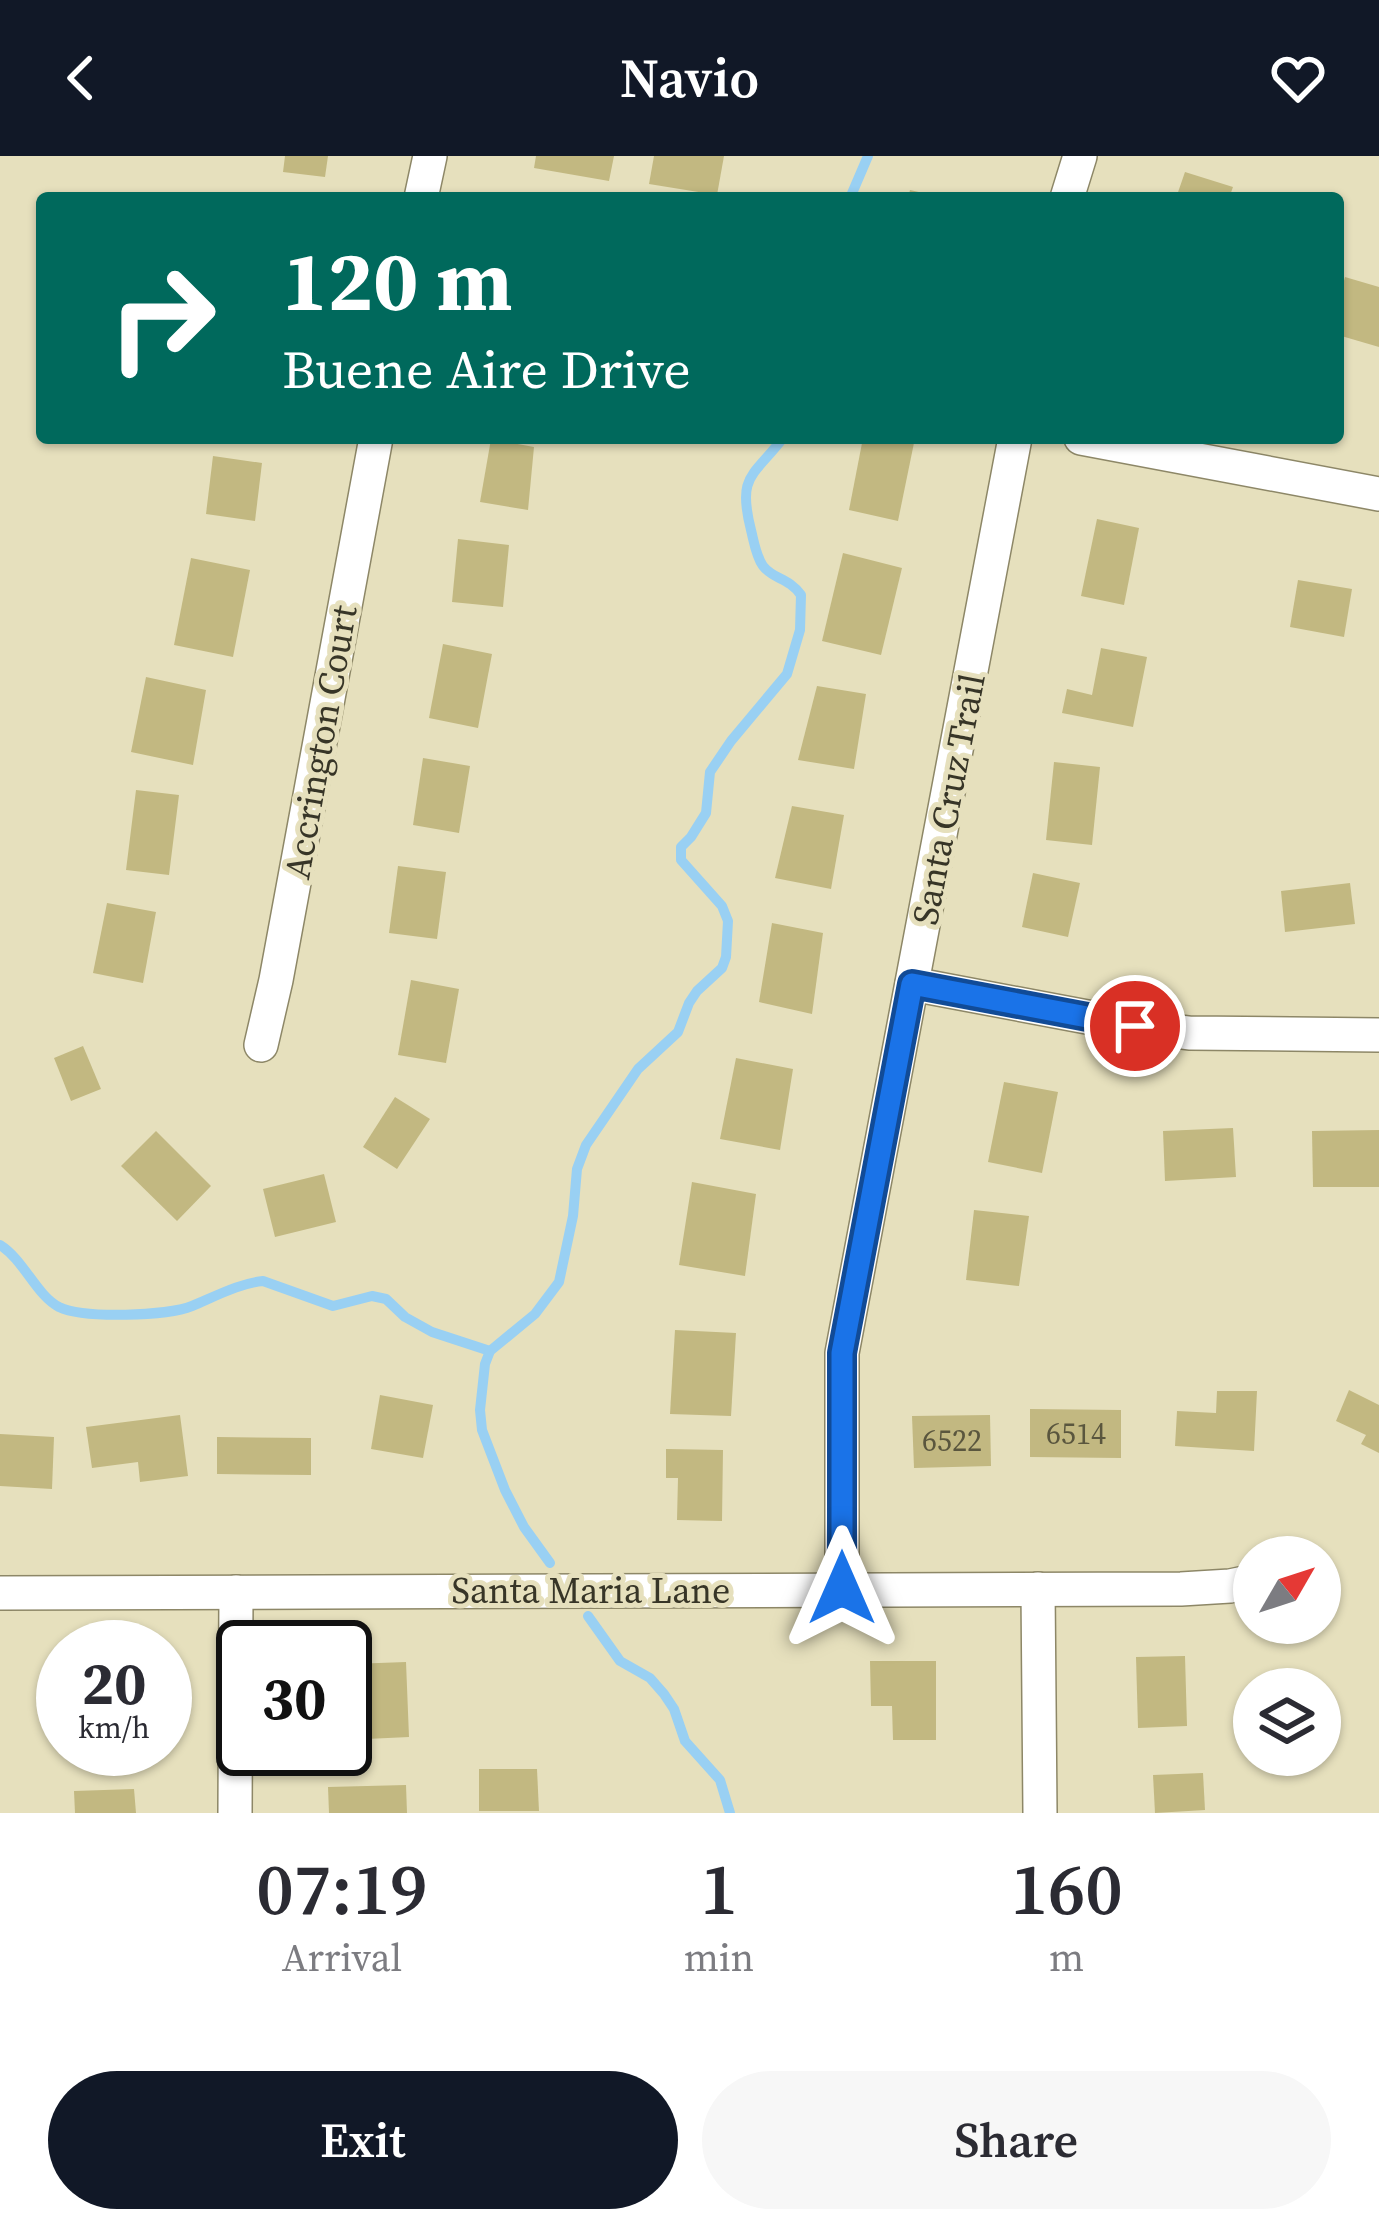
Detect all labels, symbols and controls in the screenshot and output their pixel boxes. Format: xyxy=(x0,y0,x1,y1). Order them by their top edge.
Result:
text: Navio xyxy=(620,41,759,115)
icon: back xyxy=(48,45,114,111)
icon: heart xyxy=(1265,45,1331,111)
text: 120 m xyxy=(282,223,513,338)
icon: right xyxy=(84,240,240,396)
text: Buene Aire Drive xyxy=(282,332,691,406)
street label: Accrington Court xyxy=(272,601,369,883)
street label: Santa Cruz Trail xyxy=(900,669,997,929)
pin xyxy=(1084,975,1186,1077)
icon: arrive xyxy=(1102,993,1168,1059)
house number: 6514 xyxy=(1046,1413,1106,1454)
house number: 6522 xyxy=(922,1420,982,1461)
position arrow xyxy=(779,1525,905,1651)
north arrow xyxy=(1233,1536,1341,1644)
map controls xyxy=(1233,1536,1341,1776)
street label: Santa Maria Lane xyxy=(452,1566,730,1615)
speed limit sign: 30 xyxy=(216,1620,372,1776)
text: 20 xyxy=(81,1642,147,1724)
button: layers xyxy=(1233,1668,1341,1776)
text: km/h xyxy=(78,1707,150,1748)
text: 07:19 xyxy=(256,1839,428,1938)
text: 1 xyxy=(700,1839,738,1938)
text: 160 xyxy=(1010,1839,1123,1938)
text: Arrival xyxy=(282,1931,402,1984)
text: min xyxy=(684,1931,754,1984)
text: m xyxy=(1049,1931,1084,1984)
button: Exit xyxy=(48,2071,678,2209)
button: Share xyxy=(702,2071,1331,2209)

